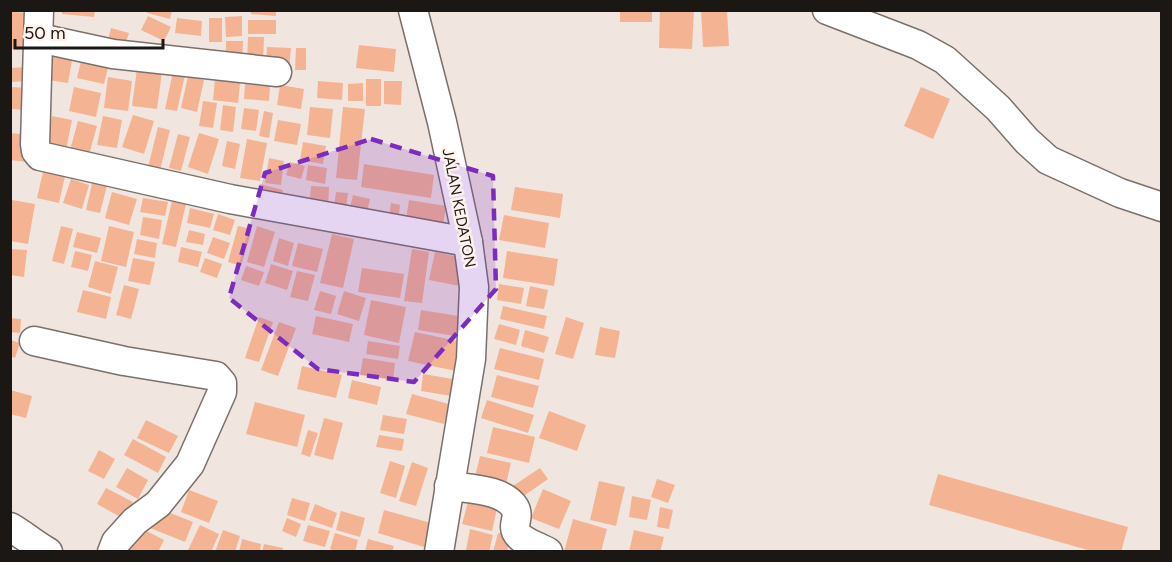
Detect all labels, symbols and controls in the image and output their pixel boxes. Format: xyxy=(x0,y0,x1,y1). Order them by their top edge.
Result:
scale bar xyxy=(15,12,164,50)
text: 50 m xyxy=(24,22,66,44)
street label: JALAN KEDATON xyxy=(439,147,479,269)

